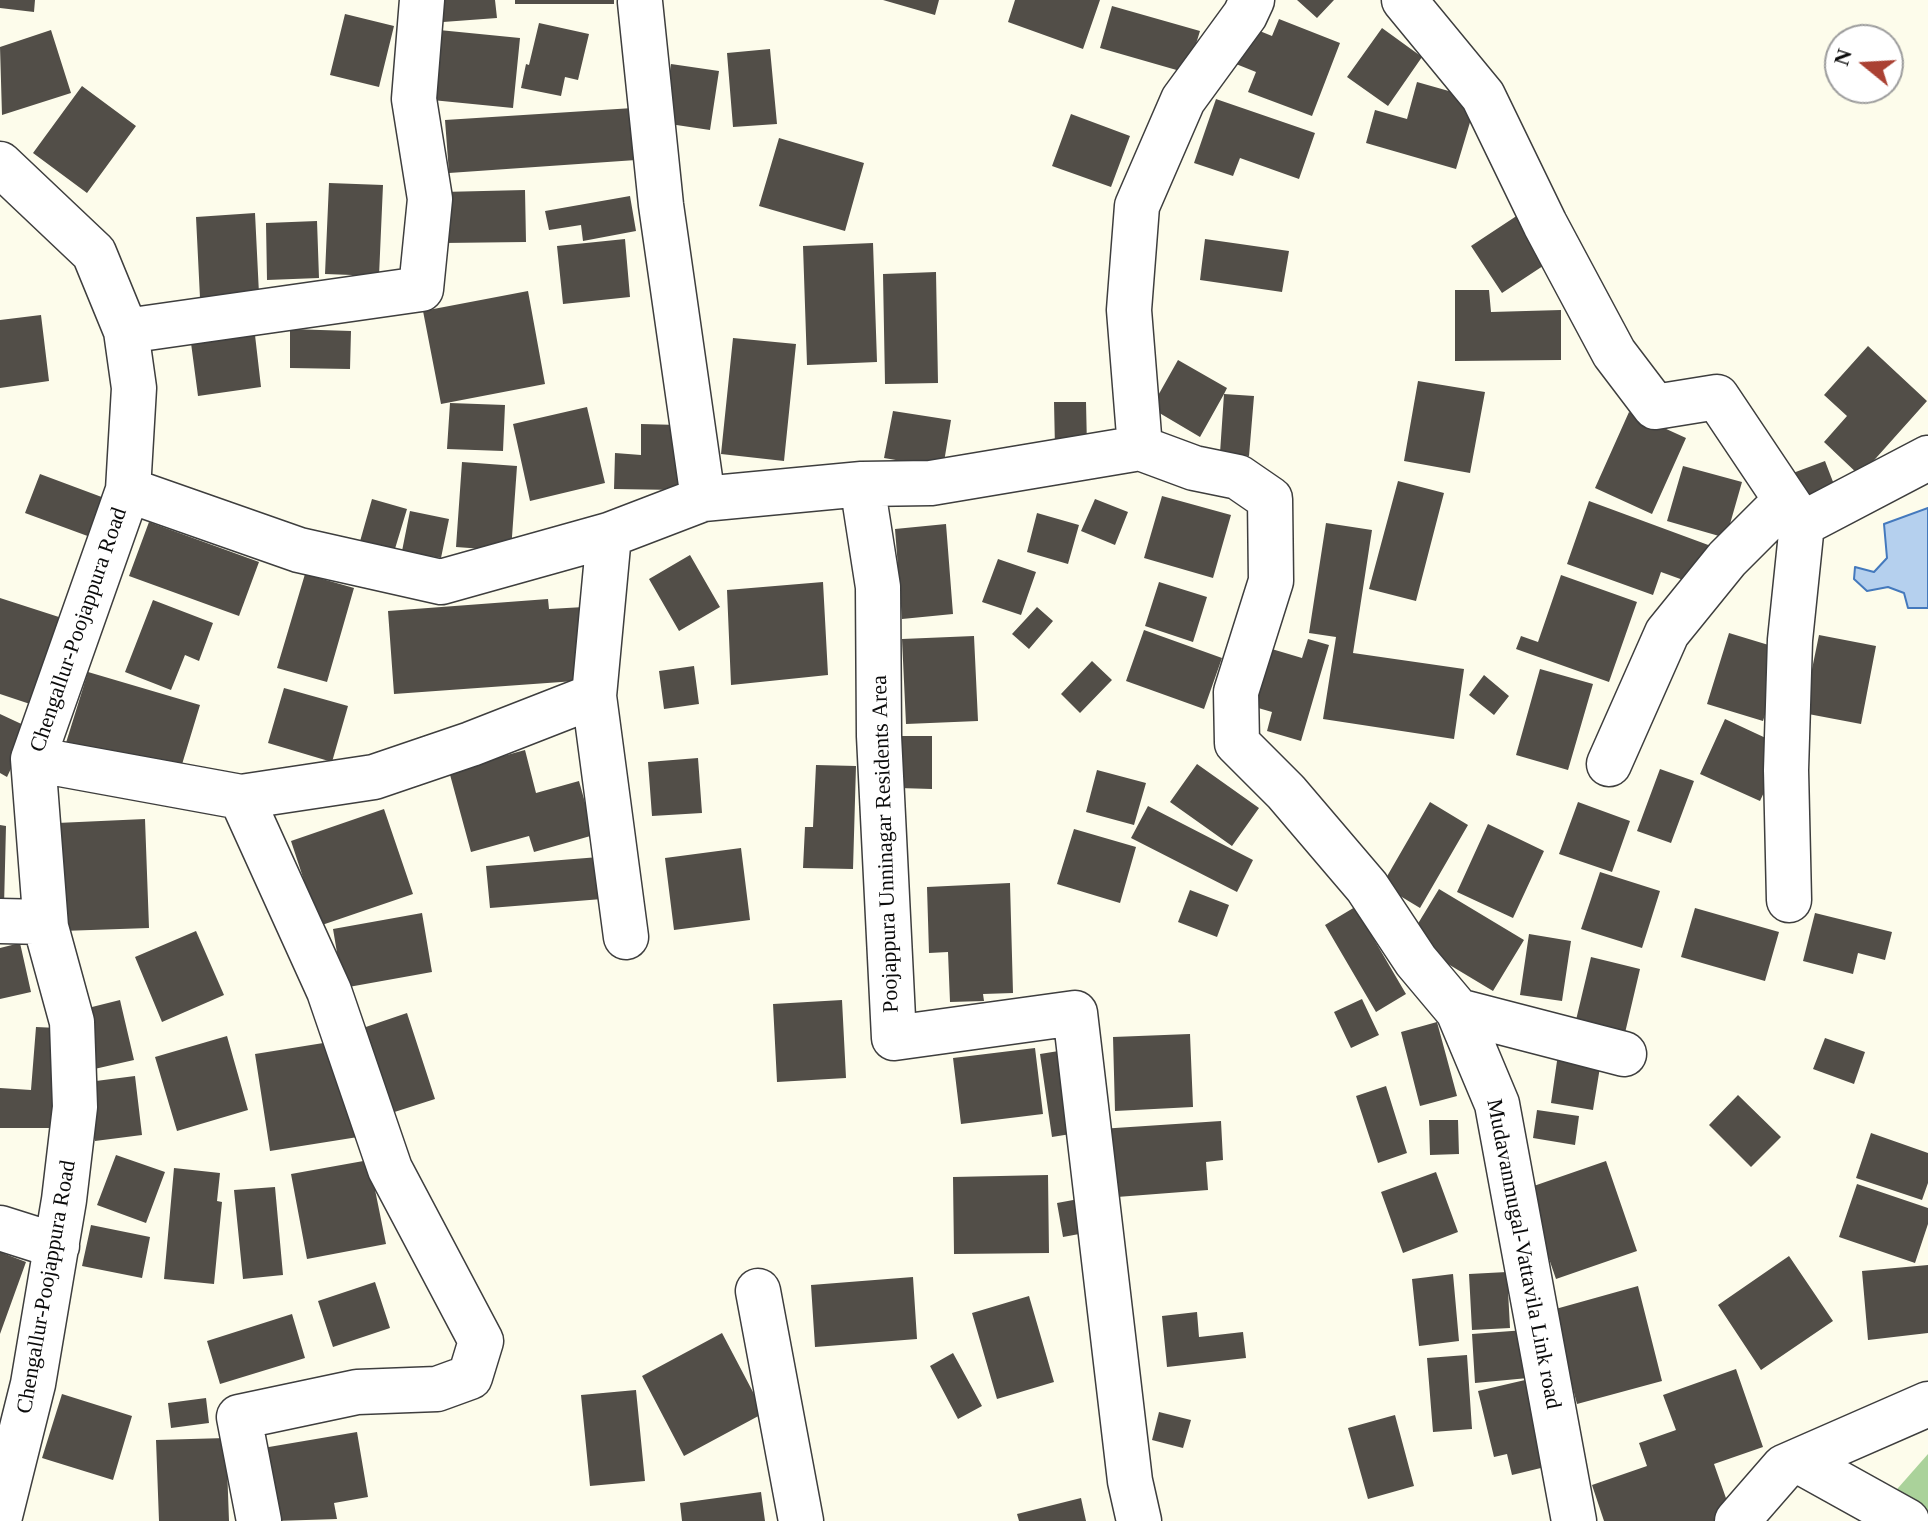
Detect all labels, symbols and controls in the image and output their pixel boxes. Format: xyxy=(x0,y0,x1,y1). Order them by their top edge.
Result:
north arrow xyxy=(1824,24,1904,104)
text: N xyxy=(1828,46,1857,68)
street label: Chengallur-Poojappura Road xyxy=(25,504,133,756)
street label: Poojappura Unninagar Residents Area xyxy=(867,675,905,1013)
street label: Mudavanmugal-Vattavila Link road xyxy=(1480,1097,1566,1411)
street label: Chengallur-Poojappura Road xyxy=(12,1158,82,1416)

